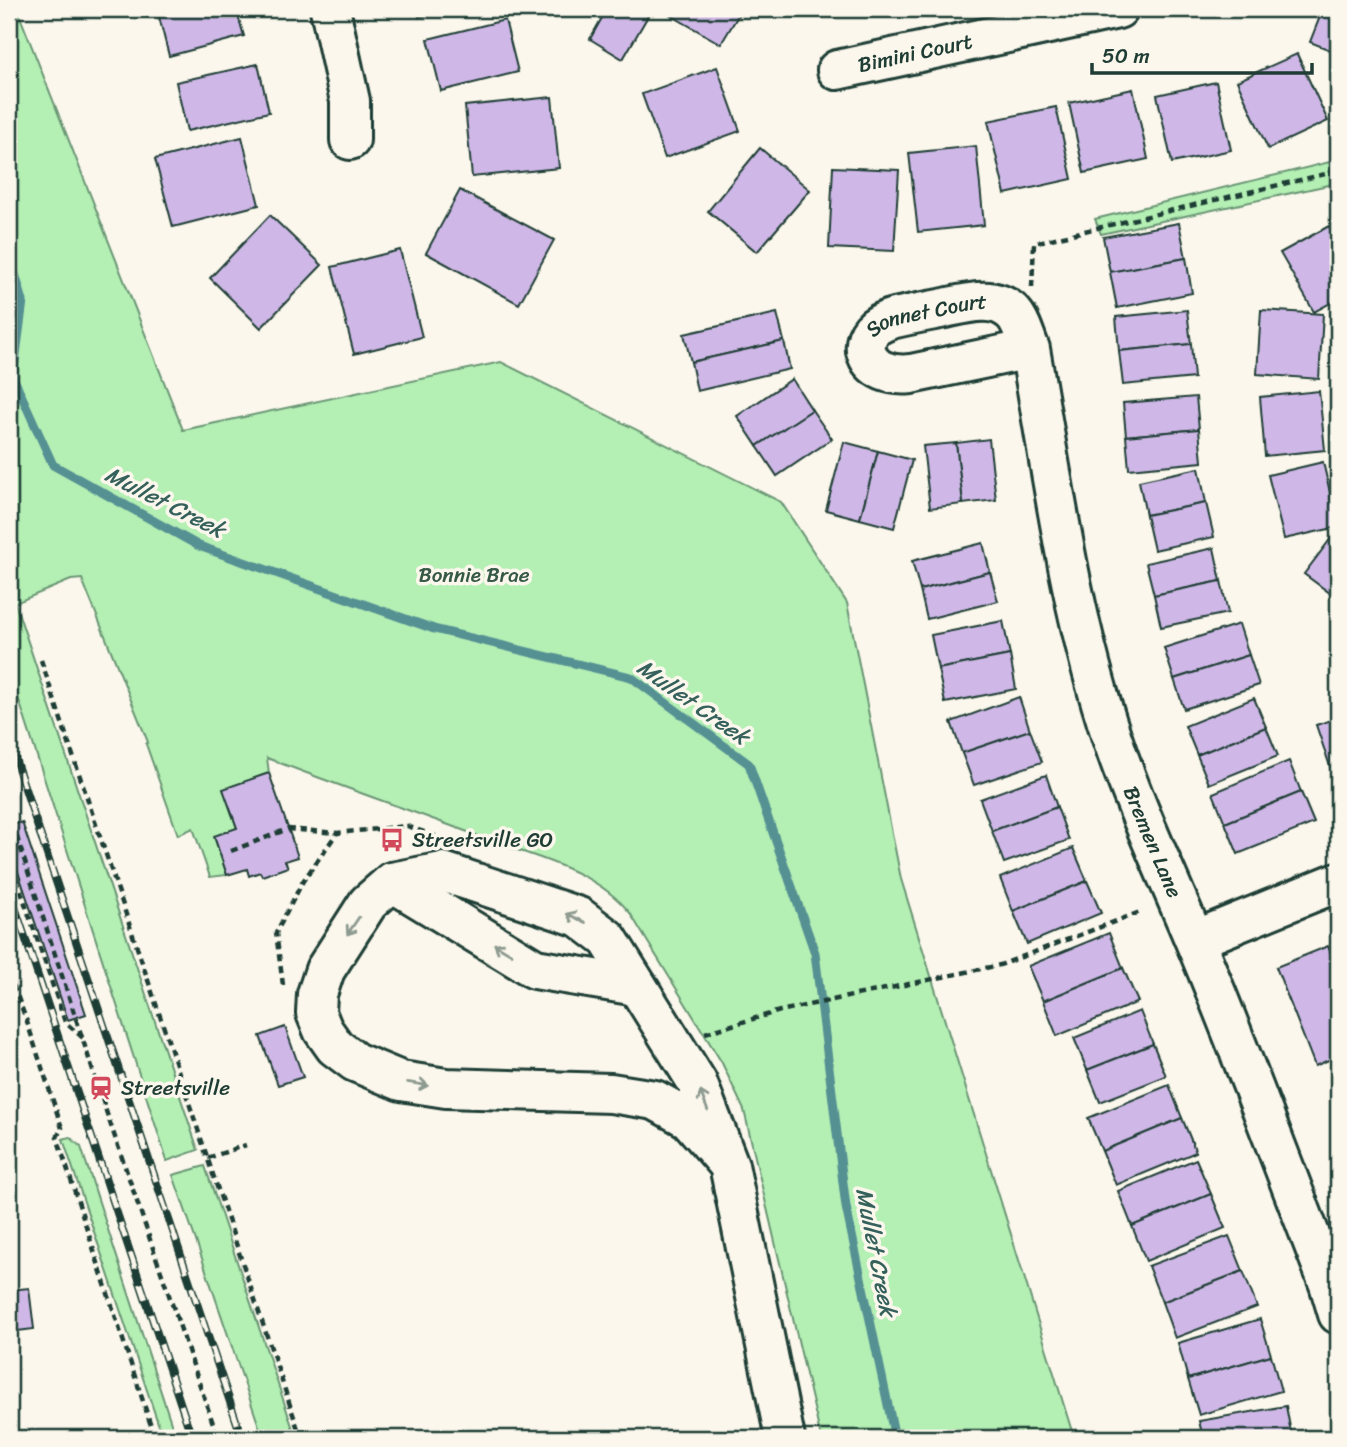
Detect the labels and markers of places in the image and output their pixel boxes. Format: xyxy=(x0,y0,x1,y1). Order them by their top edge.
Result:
place label: Streetsville GO xyxy=(412,821,553,859)
bus stop icon: Streetsville GO xyxy=(378,826,406,854)
place label: Streetsville xyxy=(121,1069,230,1107)
station icon: Streetsville xyxy=(87,1074,115,1102)

